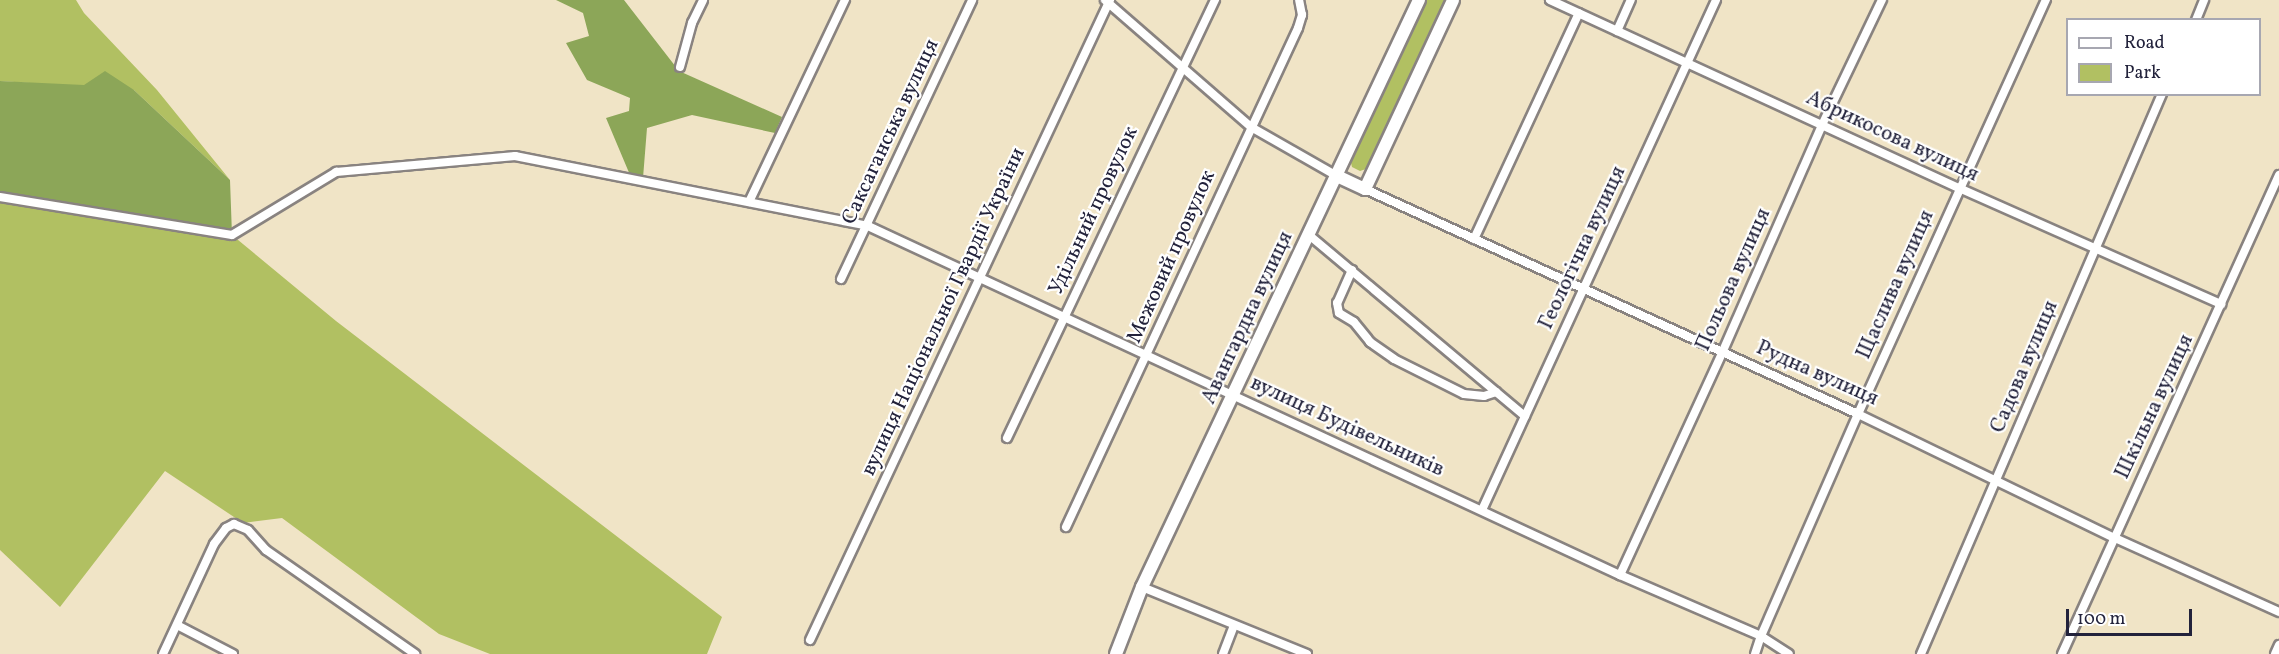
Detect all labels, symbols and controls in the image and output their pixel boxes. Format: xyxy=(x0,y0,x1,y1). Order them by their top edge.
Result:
legend xyxy=(2066,18,2261,96)
text: Road xyxy=(2124,31,2165,56)
street label: Саксаганська вулиця xyxy=(837,35,945,229)
text: Park xyxy=(2124,61,2161,86)
street label: Абрикосова вулиця xyxy=(1802,86,1982,188)
street label: Удільний провулок xyxy=(1044,123,1144,299)
street label: вулиця Національної Гвардії України xyxy=(857,144,1031,480)
street label: Геологічна вулиця xyxy=(1534,162,1632,334)
street label: Межовий провулок xyxy=(1122,167,1222,347)
street label: Польова вулиця xyxy=(1691,205,1777,355)
street label: Щаслива вулиця xyxy=(1852,207,1940,363)
street label: Авангардна вулиця xyxy=(1197,228,1299,408)
street label: Садова вулиця xyxy=(1986,297,2064,437)
street label: Шкільна вулиця xyxy=(2110,331,2200,483)
street label: Рудна вулиця xyxy=(1752,336,1882,412)
street label: вулиця Будівельників xyxy=(1246,371,1448,483)
scale bar xyxy=(2069,597,2195,635)
text: 100 m xyxy=(2077,607,2126,632)

